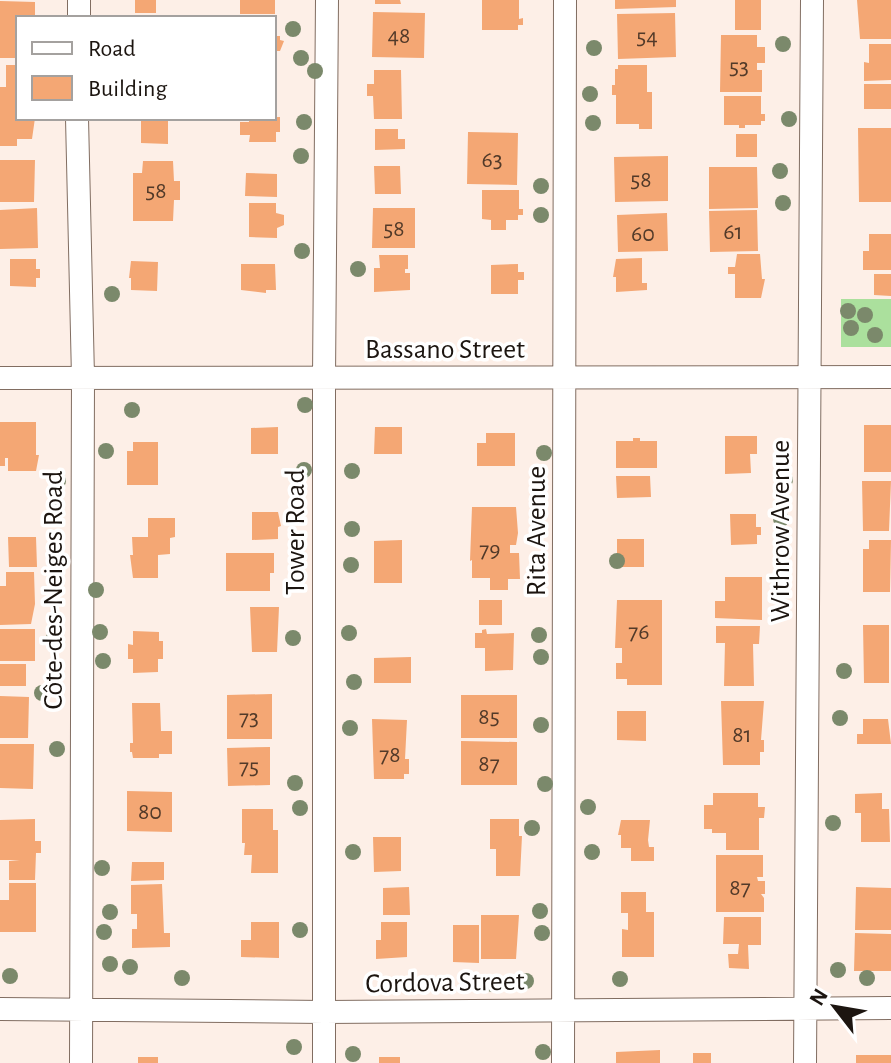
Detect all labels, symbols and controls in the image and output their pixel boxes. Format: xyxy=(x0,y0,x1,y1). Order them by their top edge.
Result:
legend xyxy=(16,16,276,120)
house number: 48 xyxy=(388,24,410,48)
house number: 54 xyxy=(636,25,658,49)
text: Road xyxy=(88,37,136,61)
house number: 53 xyxy=(729,55,749,79)
text: Building xyxy=(88,77,167,101)
house number: 63 xyxy=(481,148,503,172)
house number: 58 xyxy=(630,168,652,192)
house number: 58 xyxy=(145,179,167,203)
house number: 58 xyxy=(383,217,405,241)
house number: 61 xyxy=(723,220,743,244)
house number: 60 xyxy=(631,222,655,246)
street label: Bassano Street xyxy=(365,336,525,364)
street label: Withrow Avenue xyxy=(767,440,795,622)
street label: Rita Avenue xyxy=(523,466,551,596)
street label: Tower Road xyxy=(282,469,310,595)
street label: Côte-des-Neiges Road xyxy=(40,471,68,709)
house number: 79 xyxy=(479,538,501,562)
house number: 76 xyxy=(628,620,650,644)
house number: 85 xyxy=(478,705,500,729)
house number: 73 xyxy=(239,706,259,730)
house number: 81 xyxy=(732,723,752,747)
house number: 78 xyxy=(379,743,401,767)
house number: 87 xyxy=(478,752,500,776)
house number: 75 xyxy=(239,755,259,779)
house number: 80 xyxy=(138,800,162,824)
house number: 87 xyxy=(729,876,751,900)
north arrow xyxy=(795,967,875,1047)
street label: Cordova Street xyxy=(365,968,525,998)
text: N xyxy=(805,985,832,1009)

